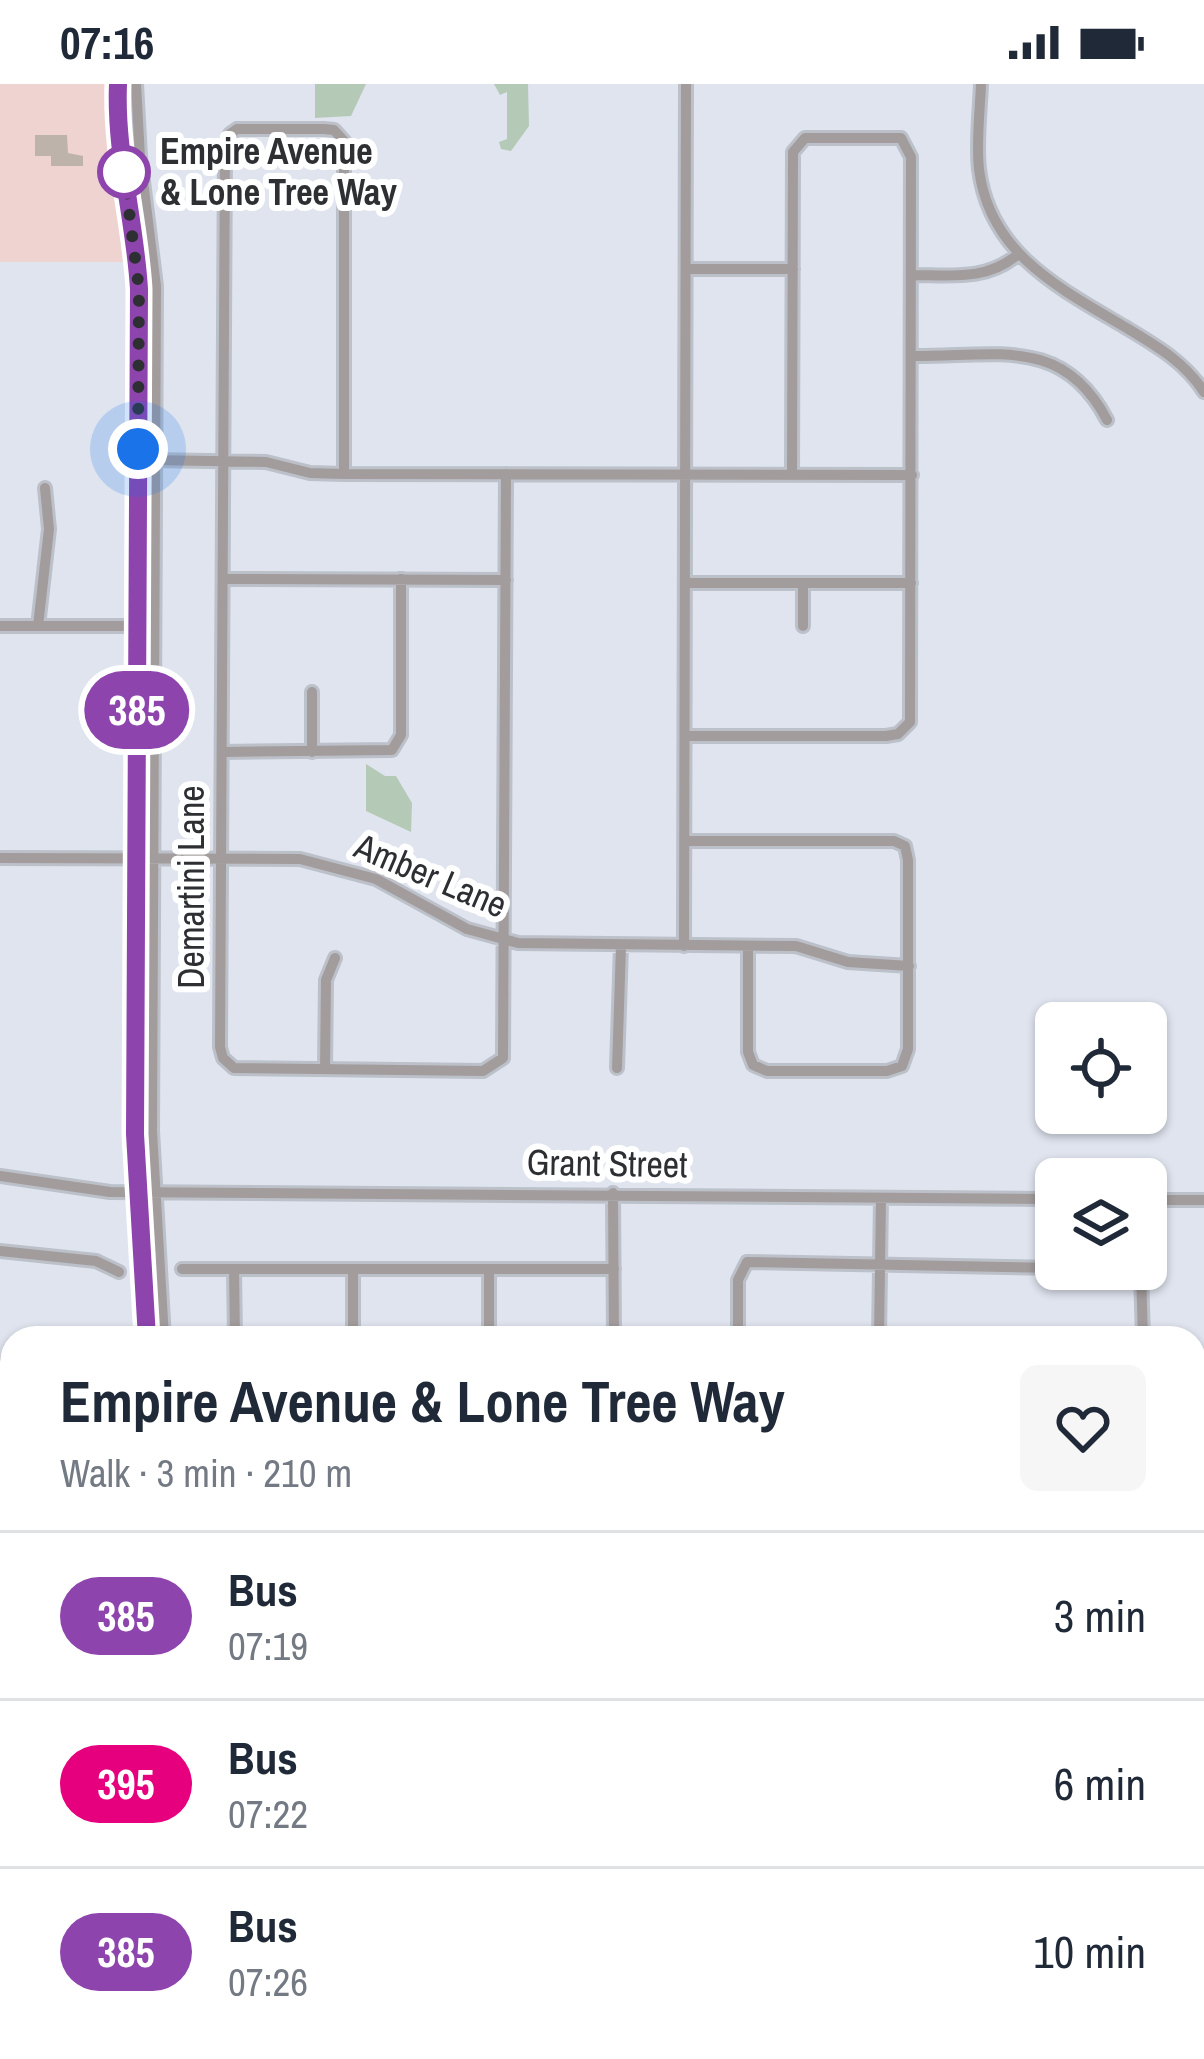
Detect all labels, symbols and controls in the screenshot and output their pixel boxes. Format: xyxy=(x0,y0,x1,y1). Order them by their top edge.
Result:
text: 07:16 xyxy=(60,12,154,73)
place label: Empire Avenue & Lone Tree Way xyxy=(160,127,397,216)
marker: Empire Avenue & Lone Tree Way xyxy=(99,147,149,197)
your location xyxy=(108,419,168,479)
line badge: 385 xyxy=(68,671,206,749)
text: 385 xyxy=(108,682,166,738)
street label: Demartini Lane xyxy=(167,785,215,989)
street label: Amber Lane xyxy=(347,821,514,929)
map controls xyxy=(1035,1002,1167,1290)
button: locate xyxy=(1035,1002,1167,1134)
street label: Grant Street xyxy=(526,1138,688,1188)
button: layers xyxy=(1035,1158,1167,1290)
text: Empire Avenue & Lone Tree Way xyxy=(60,1363,785,1440)
button: heart xyxy=(1020,1365,1146,1491)
text: Walk · 3 min · 210 m xyxy=(60,1447,352,1499)
text: Bus xyxy=(228,1559,298,1620)
text: 3 min xyxy=(1054,1585,1146,1646)
text: 385 xyxy=(97,1588,155,1644)
text: 07:19 xyxy=(228,1620,308,1672)
text: Bus xyxy=(228,1727,298,1788)
text: 6 min xyxy=(1054,1753,1146,1814)
text: 395 xyxy=(97,1756,155,1812)
text: 07:22 xyxy=(228,1788,308,1840)
text: Bus xyxy=(228,1895,298,1956)
text: 10 min xyxy=(1033,1921,1146,1982)
text: 385 xyxy=(97,1924,155,1980)
text: 07:26 xyxy=(228,1956,308,2008)

